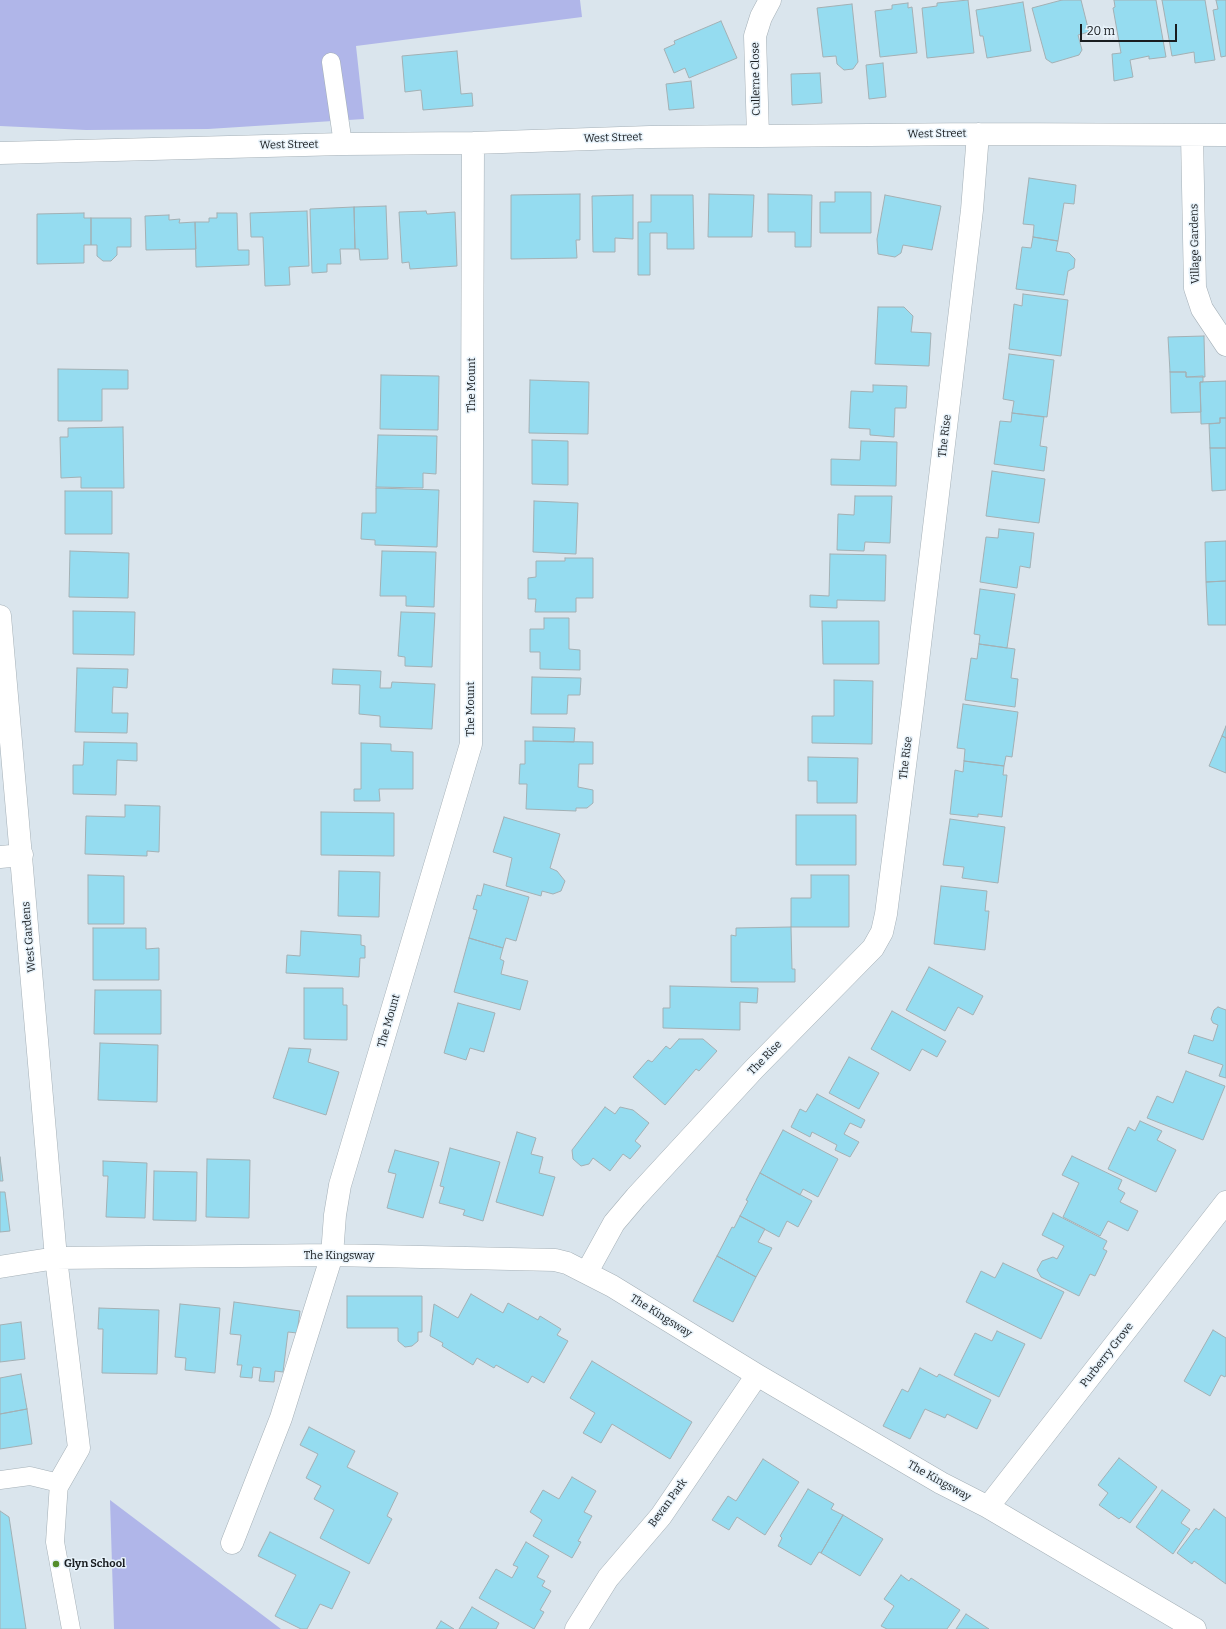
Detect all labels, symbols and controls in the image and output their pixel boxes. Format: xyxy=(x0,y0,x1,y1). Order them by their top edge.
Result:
scale bar xyxy=(1082,16,1179,42)
text: 20 m xyxy=(1087,24,1115,38)
street label: Cullerne Close xyxy=(749,42,763,116)
street label: West Street xyxy=(907,127,967,141)
street label: West Street xyxy=(583,130,643,146)
street label: West Street xyxy=(259,138,319,152)
street label: Village Gardens xyxy=(1188,204,1202,284)
street label: The Mount xyxy=(465,357,479,413)
street label: The Rise xyxy=(936,414,954,458)
street label: The Mount xyxy=(464,681,478,737)
street label: The Rise xyxy=(897,736,915,780)
street label: West Gardens xyxy=(19,901,39,973)
street label: The Mount xyxy=(375,993,403,1049)
street label: The Rise xyxy=(745,1038,785,1078)
street label: The Kingsway xyxy=(304,1249,374,1263)
street label: The Kingsway xyxy=(628,1292,694,1340)
street label: Purberry Grove xyxy=(1078,1320,1136,1390)
street label: The Kingsway xyxy=(905,1458,973,1504)
street label: Bevan Park xyxy=(646,1476,690,1530)
place label: Glyn School xyxy=(64,1557,125,1571)
marker: Glyn School xyxy=(51,1559,61,1569)

